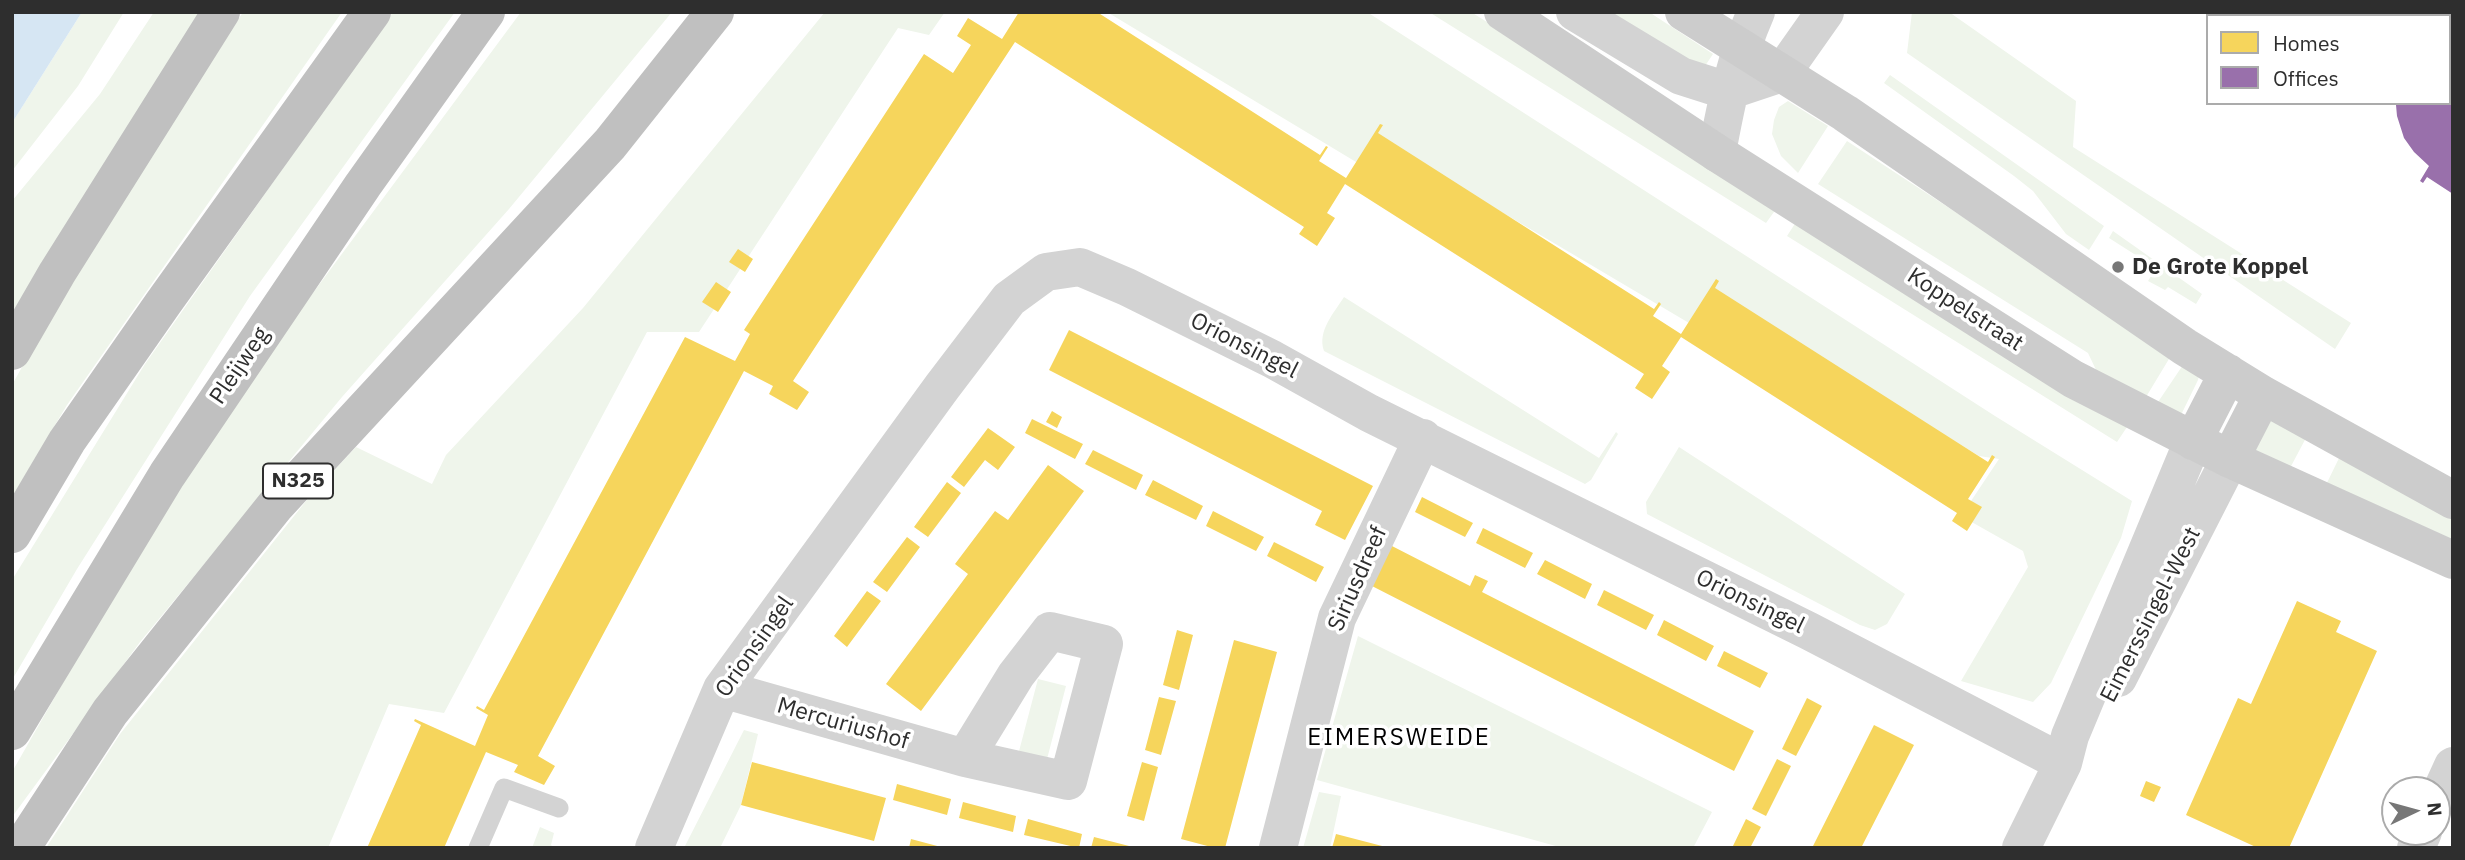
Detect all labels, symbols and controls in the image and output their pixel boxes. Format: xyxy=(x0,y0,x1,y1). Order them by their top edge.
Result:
legend xyxy=(2206,14,2451,105)
text: Homes xyxy=(2273,29,2340,57)
text: Offices xyxy=(2273,64,2339,92)
place label: De Grote Koppel xyxy=(2132,253,2308,281)
marker: De Grote Koppel xyxy=(2110,259,2126,275)
street label: Koppelstraat xyxy=(1902,262,2028,358)
street label: Orionsingel xyxy=(1185,307,1303,385)
street label: Pleijweg xyxy=(204,322,276,410)
road number: N325 xyxy=(263,463,333,498)
street label: Siriusdreef xyxy=(1323,522,1393,636)
street label: Eimerssingel-West xyxy=(2095,523,2207,707)
street label: Orionsingel xyxy=(1691,564,1809,640)
street label: Orionsingel xyxy=(710,591,800,703)
street label: Mercuriushof xyxy=(774,692,912,756)
district label: EIMERSWEIDE xyxy=(1309,724,1489,752)
north arrow xyxy=(2381,776,2451,846)
text: N xyxy=(2422,801,2447,817)

